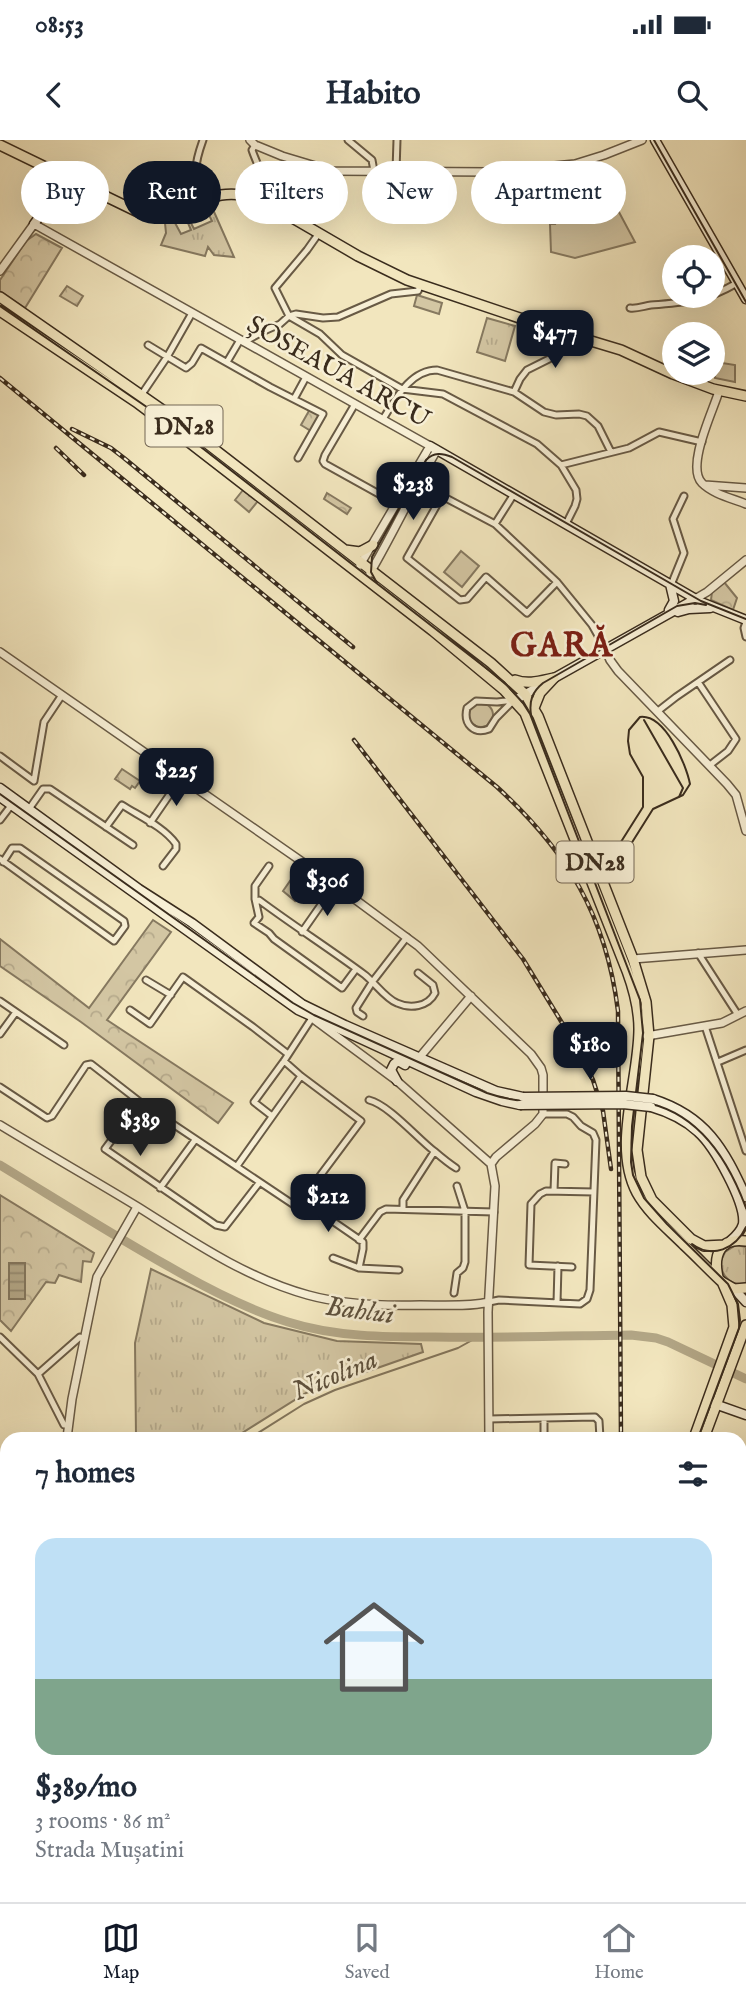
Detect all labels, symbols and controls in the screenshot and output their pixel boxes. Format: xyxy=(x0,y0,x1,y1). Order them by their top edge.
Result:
text: 08:53 xyxy=(35,8,84,41)
text: Habito xyxy=(326,74,420,115)
icon: back xyxy=(35,76,73,114)
icon: search xyxy=(673,76,711,114)
chip: Buy xyxy=(21,161,109,224)
chip: Rent xyxy=(123,161,221,224)
chip: Filters xyxy=(235,161,348,224)
chip: New xyxy=(362,161,457,224)
chip: Apartment xyxy=(471,161,626,224)
map controls xyxy=(662,245,725,385)
button: locate xyxy=(662,245,725,308)
street label: ȘOSEAUA ARCU xyxy=(241,308,436,437)
pin: $477 xyxy=(514,310,596,370)
text: $477 xyxy=(533,318,577,347)
button: layers xyxy=(662,322,725,385)
road number: DN28 xyxy=(146,405,222,446)
pin: $238 xyxy=(372,462,454,522)
text: $238 xyxy=(392,470,434,499)
district label: GARĂ xyxy=(510,624,614,668)
pin: $225 xyxy=(135,748,217,808)
text: $225 xyxy=(155,756,197,785)
road number: DN28 xyxy=(556,842,634,882)
pin: $306 xyxy=(286,858,368,918)
text: $306 xyxy=(306,866,348,895)
pin: $180 xyxy=(549,1023,631,1082)
text: $180 xyxy=(569,1030,611,1059)
pin: $389 xyxy=(99,1098,181,1158)
text: $389 xyxy=(120,1106,160,1135)
pin: $212 xyxy=(287,1174,369,1234)
text: $212 xyxy=(307,1182,349,1211)
water label: Bahlui xyxy=(323,1290,398,1333)
water label: Nicolina xyxy=(287,1343,383,1410)
text: 7 homes xyxy=(35,1455,135,1493)
icon: filters xyxy=(674,1455,712,1493)
icon: home xyxy=(311,1584,437,1710)
text: $389/mo xyxy=(35,1769,137,1807)
text: 3 rooms · 86 m² xyxy=(35,1807,171,1836)
text: Strada Mușatini xyxy=(35,1836,184,1865)
tab: Map xyxy=(102,1919,140,1985)
tab: Saved xyxy=(345,1919,390,1985)
tab: Home xyxy=(594,1919,644,1985)

